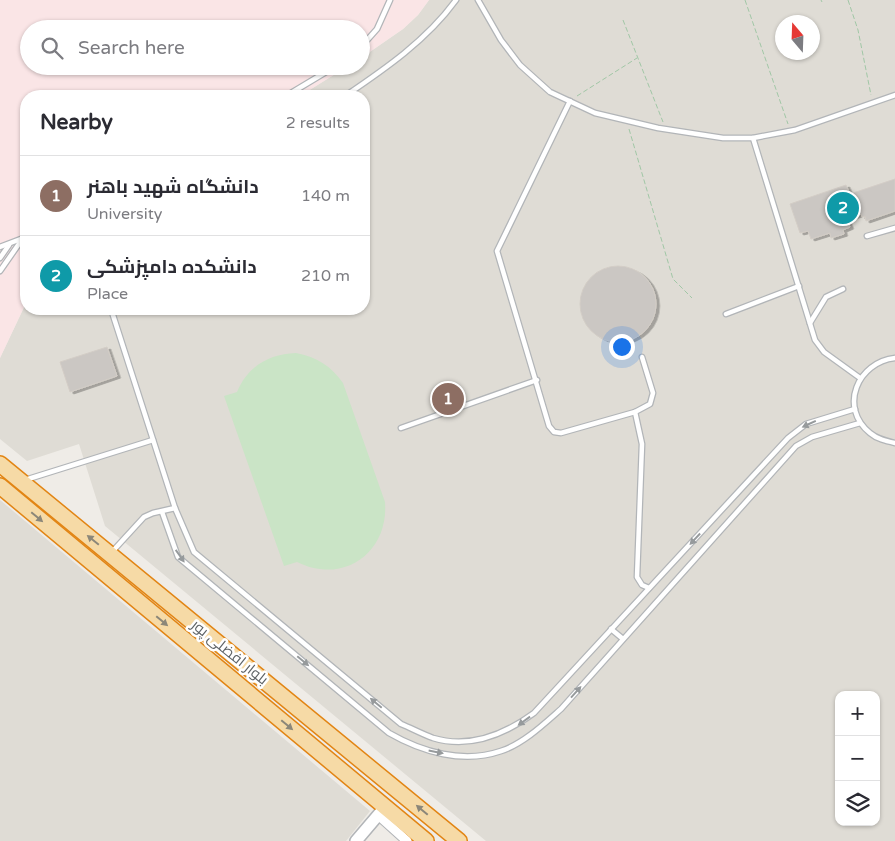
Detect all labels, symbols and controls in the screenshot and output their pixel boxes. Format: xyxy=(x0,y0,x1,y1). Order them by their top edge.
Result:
north arrow xyxy=(775,15,820,60)
search box xyxy=(20,20,370,75)
icon: search xyxy=(38,34,66,62)
text: Search here xyxy=(78,37,185,59)
text: Nearby xyxy=(40,110,113,135)
text: 2 results xyxy=(286,113,350,133)
text: دانشگاه شهید باهنر xyxy=(87,176,259,198)
text: 1 xyxy=(51,186,61,206)
text: 140 m xyxy=(301,186,350,206)
pin: 2 xyxy=(827,189,859,227)
text: University xyxy=(87,204,162,224)
text: دانشکده دامپزشکی xyxy=(87,256,257,278)
text: 2 xyxy=(51,266,61,286)
text: 210 m xyxy=(301,266,350,286)
text: Place xyxy=(87,284,128,304)
your location xyxy=(609,334,635,360)
pin: 1 xyxy=(432,380,464,418)
one-way arrow xyxy=(802,420,816,428)
one-way arrow xyxy=(31,512,44,523)
one-way arrow xyxy=(689,532,701,544)
one-way arrow xyxy=(87,535,100,546)
one-way arrow xyxy=(176,549,185,563)
street label: بلوار افضلی پور xyxy=(187,615,272,689)
one-way arrow xyxy=(156,616,169,627)
one-way arrow xyxy=(297,656,310,667)
one-way arrow xyxy=(570,686,582,698)
map controls xyxy=(835,691,880,826)
button: + xyxy=(835,691,880,736)
one-way arrow xyxy=(370,698,383,709)
one-way arrow xyxy=(517,715,530,725)
one-way arrow xyxy=(281,720,294,731)
button: − xyxy=(835,736,880,781)
one-way arrow xyxy=(428,749,444,757)
button: layers xyxy=(835,781,880,826)
one-way arrow xyxy=(416,804,429,815)

